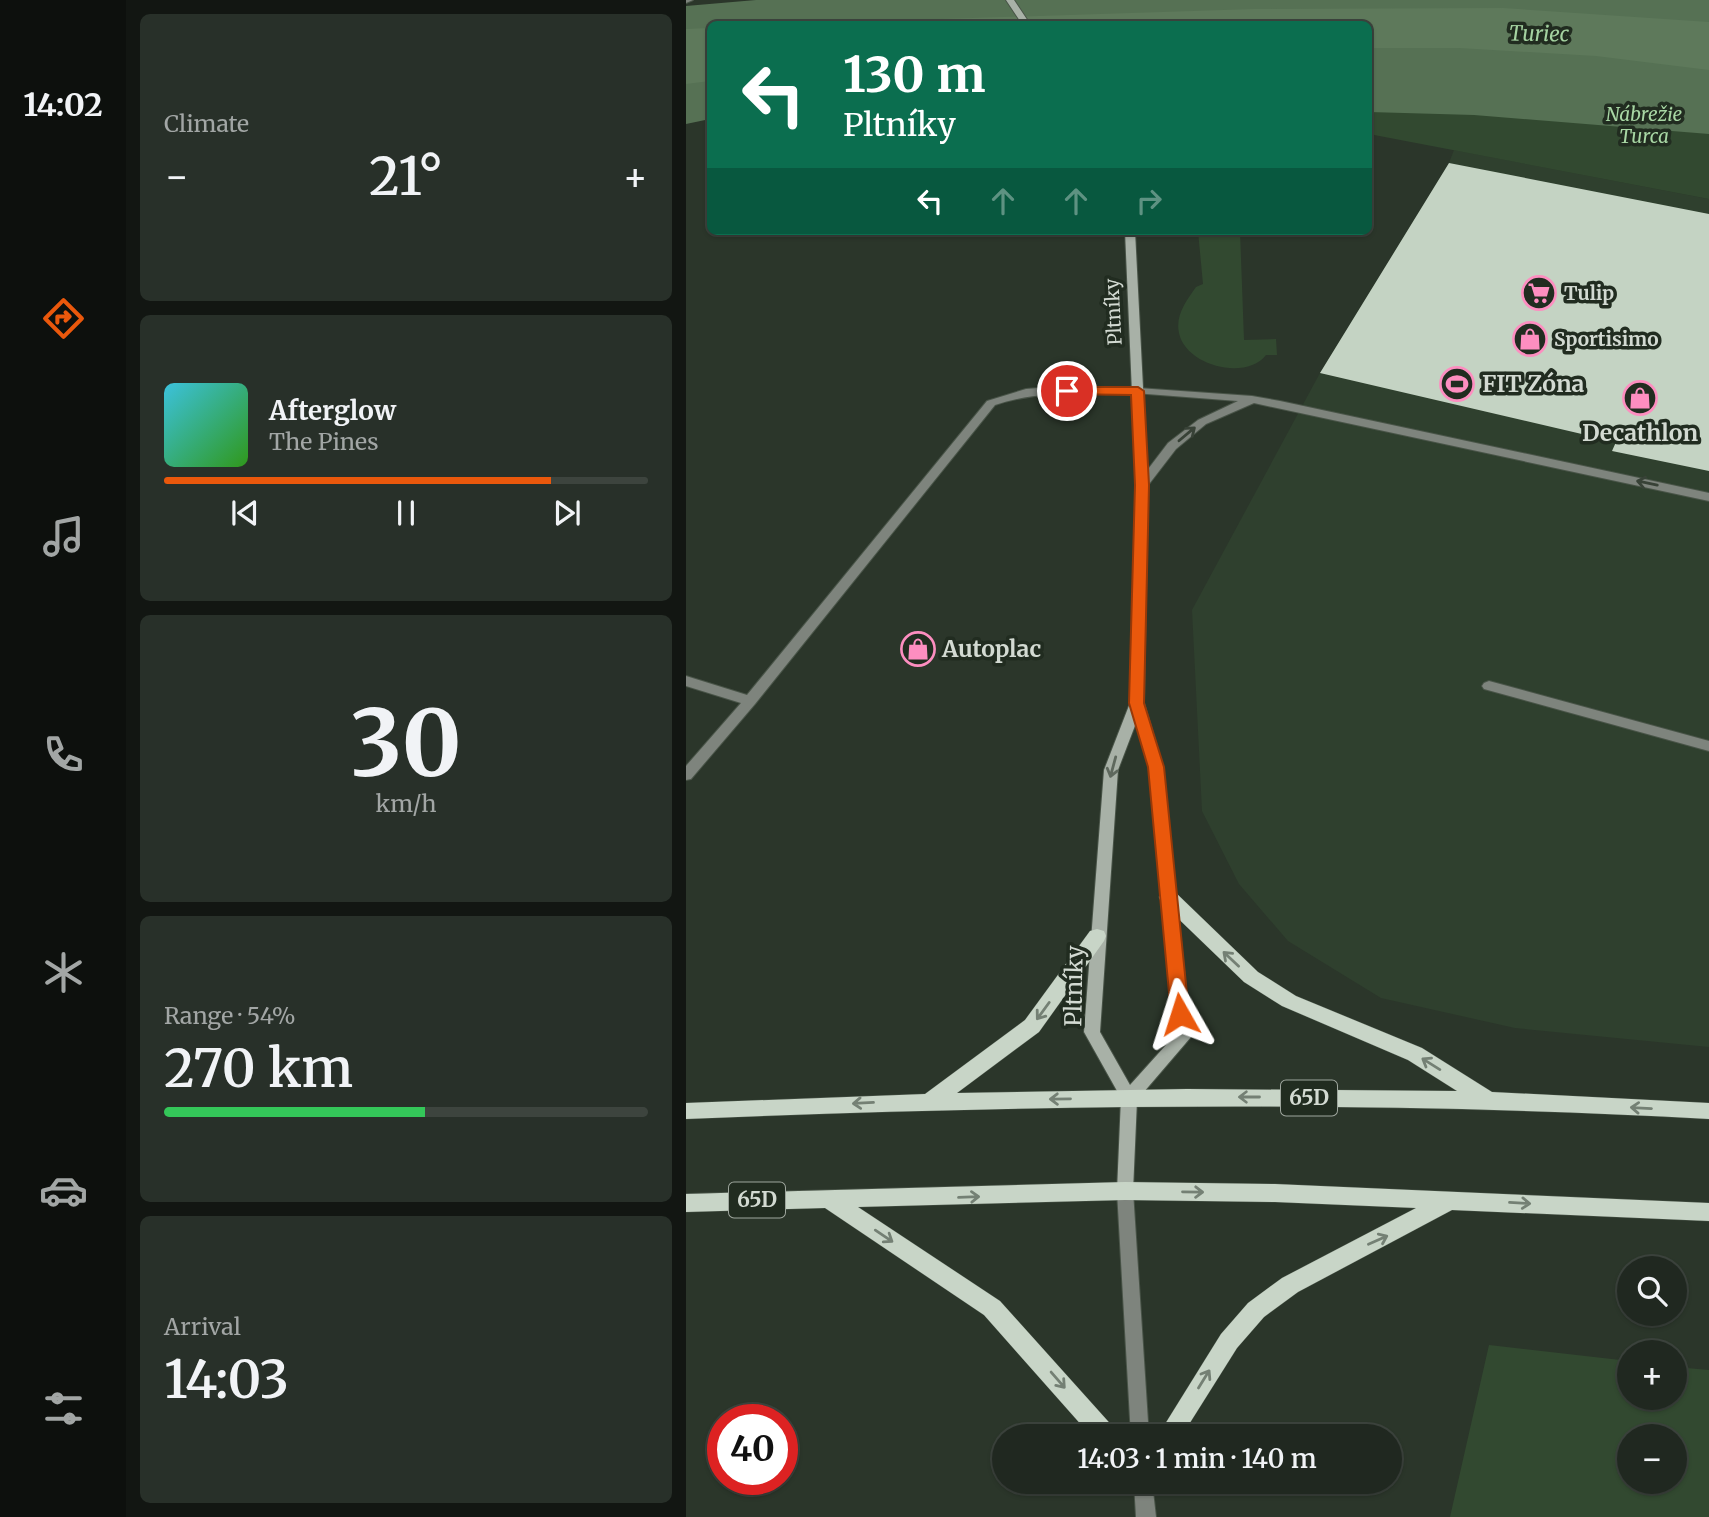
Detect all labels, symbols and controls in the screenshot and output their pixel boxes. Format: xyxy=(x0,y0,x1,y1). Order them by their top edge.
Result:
water label: Turiec xyxy=(1509,19,1570,48)
text: 130 m xyxy=(843,44,986,105)
icon: left xyxy=(728,49,819,140)
text: 14:02 xyxy=(23,85,103,125)
park label: Nábrežie Turca xyxy=(1606,102,1683,148)
text: Pltníky xyxy=(843,105,956,145)
text: Climate xyxy=(164,109,249,138)
text: 21° xyxy=(369,144,443,209)
text: − xyxy=(164,153,189,200)
text: + xyxy=(623,153,648,200)
icon: left xyxy=(911,182,949,220)
icon: ahead xyxy=(984,182,1022,220)
icon: ahead xyxy=(1057,182,1095,220)
icon: right xyxy=(1130,182,1168,220)
supermarket icon: Tulip xyxy=(1520,274,1558,312)
street label: Pltníky xyxy=(1099,278,1127,346)
place label: Tulip xyxy=(1564,281,1614,305)
icon: directions xyxy=(39,294,88,343)
shop icon: Sportisimo xyxy=(1511,320,1549,358)
place label: Sportisimo xyxy=(1554,327,1659,351)
pin xyxy=(1037,361,1097,421)
sports icon: FIT Zóna xyxy=(1438,365,1476,403)
place label: FIT Zóna xyxy=(1482,369,1585,398)
icon: arrive xyxy=(1048,372,1086,410)
shop icon: Decathlon xyxy=(1621,379,1659,417)
text: Afterglow xyxy=(269,394,396,427)
place label: Decathlon xyxy=(1582,418,1699,447)
one-way arrow xyxy=(1178,426,1196,442)
text: The Pines xyxy=(269,427,379,456)
one-way arrow xyxy=(1636,475,1659,489)
icon: previous xyxy=(226,494,264,532)
icon: pause xyxy=(387,494,425,532)
icon: next xyxy=(548,494,586,532)
icon: music xyxy=(39,512,88,561)
shop icon: Autoplac xyxy=(899,630,937,668)
place label: Autoplac xyxy=(941,634,1041,663)
text: 30 xyxy=(350,686,462,801)
icon: phone xyxy=(39,730,88,779)
one-way arrow xyxy=(1106,756,1119,778)
text: km/h xyxy=(376,789,436,818)
street label: Pltníky xyxy=(1058,945,1089,1027)
icon: climate xyxy=(39,948,88,997)
one-way arrow xyxy=(1223,950,1240,967)
position arrow xyxy=(1143,977,1217,1051)
text: Range · 54% xyxy=(164,1001,296,1030)
one-way arrow xyxy=(1036,1001,1050,1020)
text: 270 km xyxy=(164,1036,353,1101)
one-way arrow xyxy=(1421,1056,1441,1070)
road number: 65D xyxy=(1281,1080,1337,1116)
one-way arrow xyxy=(1237,1090,1260,1104)
one-way arrow xyxy=(1049,1092,1072,1106)
one-way arrow xyxy=(852,1097,875,1110)
one-way arrow xyxy=(1630,1101,1653,1114)
icon: car xyxy=(39,1166,88,1215)
road number: 65D xyxy=(729,1182,785,1218)
one-way arrow xyxy=(1182,1185,1205,1199)
one-way arrow xyxy=(957,1190,980,1203)
one-way arrow xyxy=(1508,1197,1530,1210)
one-way arrow xyxy=(874,1229,893,1243)
one-way arrow xyxy=(1367,1233,1388,1246)
map controls xyxy=(1617,1256,1687,1494)
button: search xyxy=(1617,1256,1687,1326)
text: Arrival xyxy=(164,1312,241,1341)
button: + xyxy=(1617,1340,1687,1410)
text: 14:03 xyxy=(164,1347,289,1412)
one-way arrow xyxy=(1197,1370,1212,1389)
one-way arrow xyxy=(1050,1371,1066,1389)
icon: filters xyxy=(39,1384,88,1433)
speed limit sign: 40 xyxy=(707,1404,798,1495)
button: − xyxy=(1617,1424,1687,1494)
text: 14:03 · 1 min · 140 m xyxy=(1077,1442,1317,1475)

